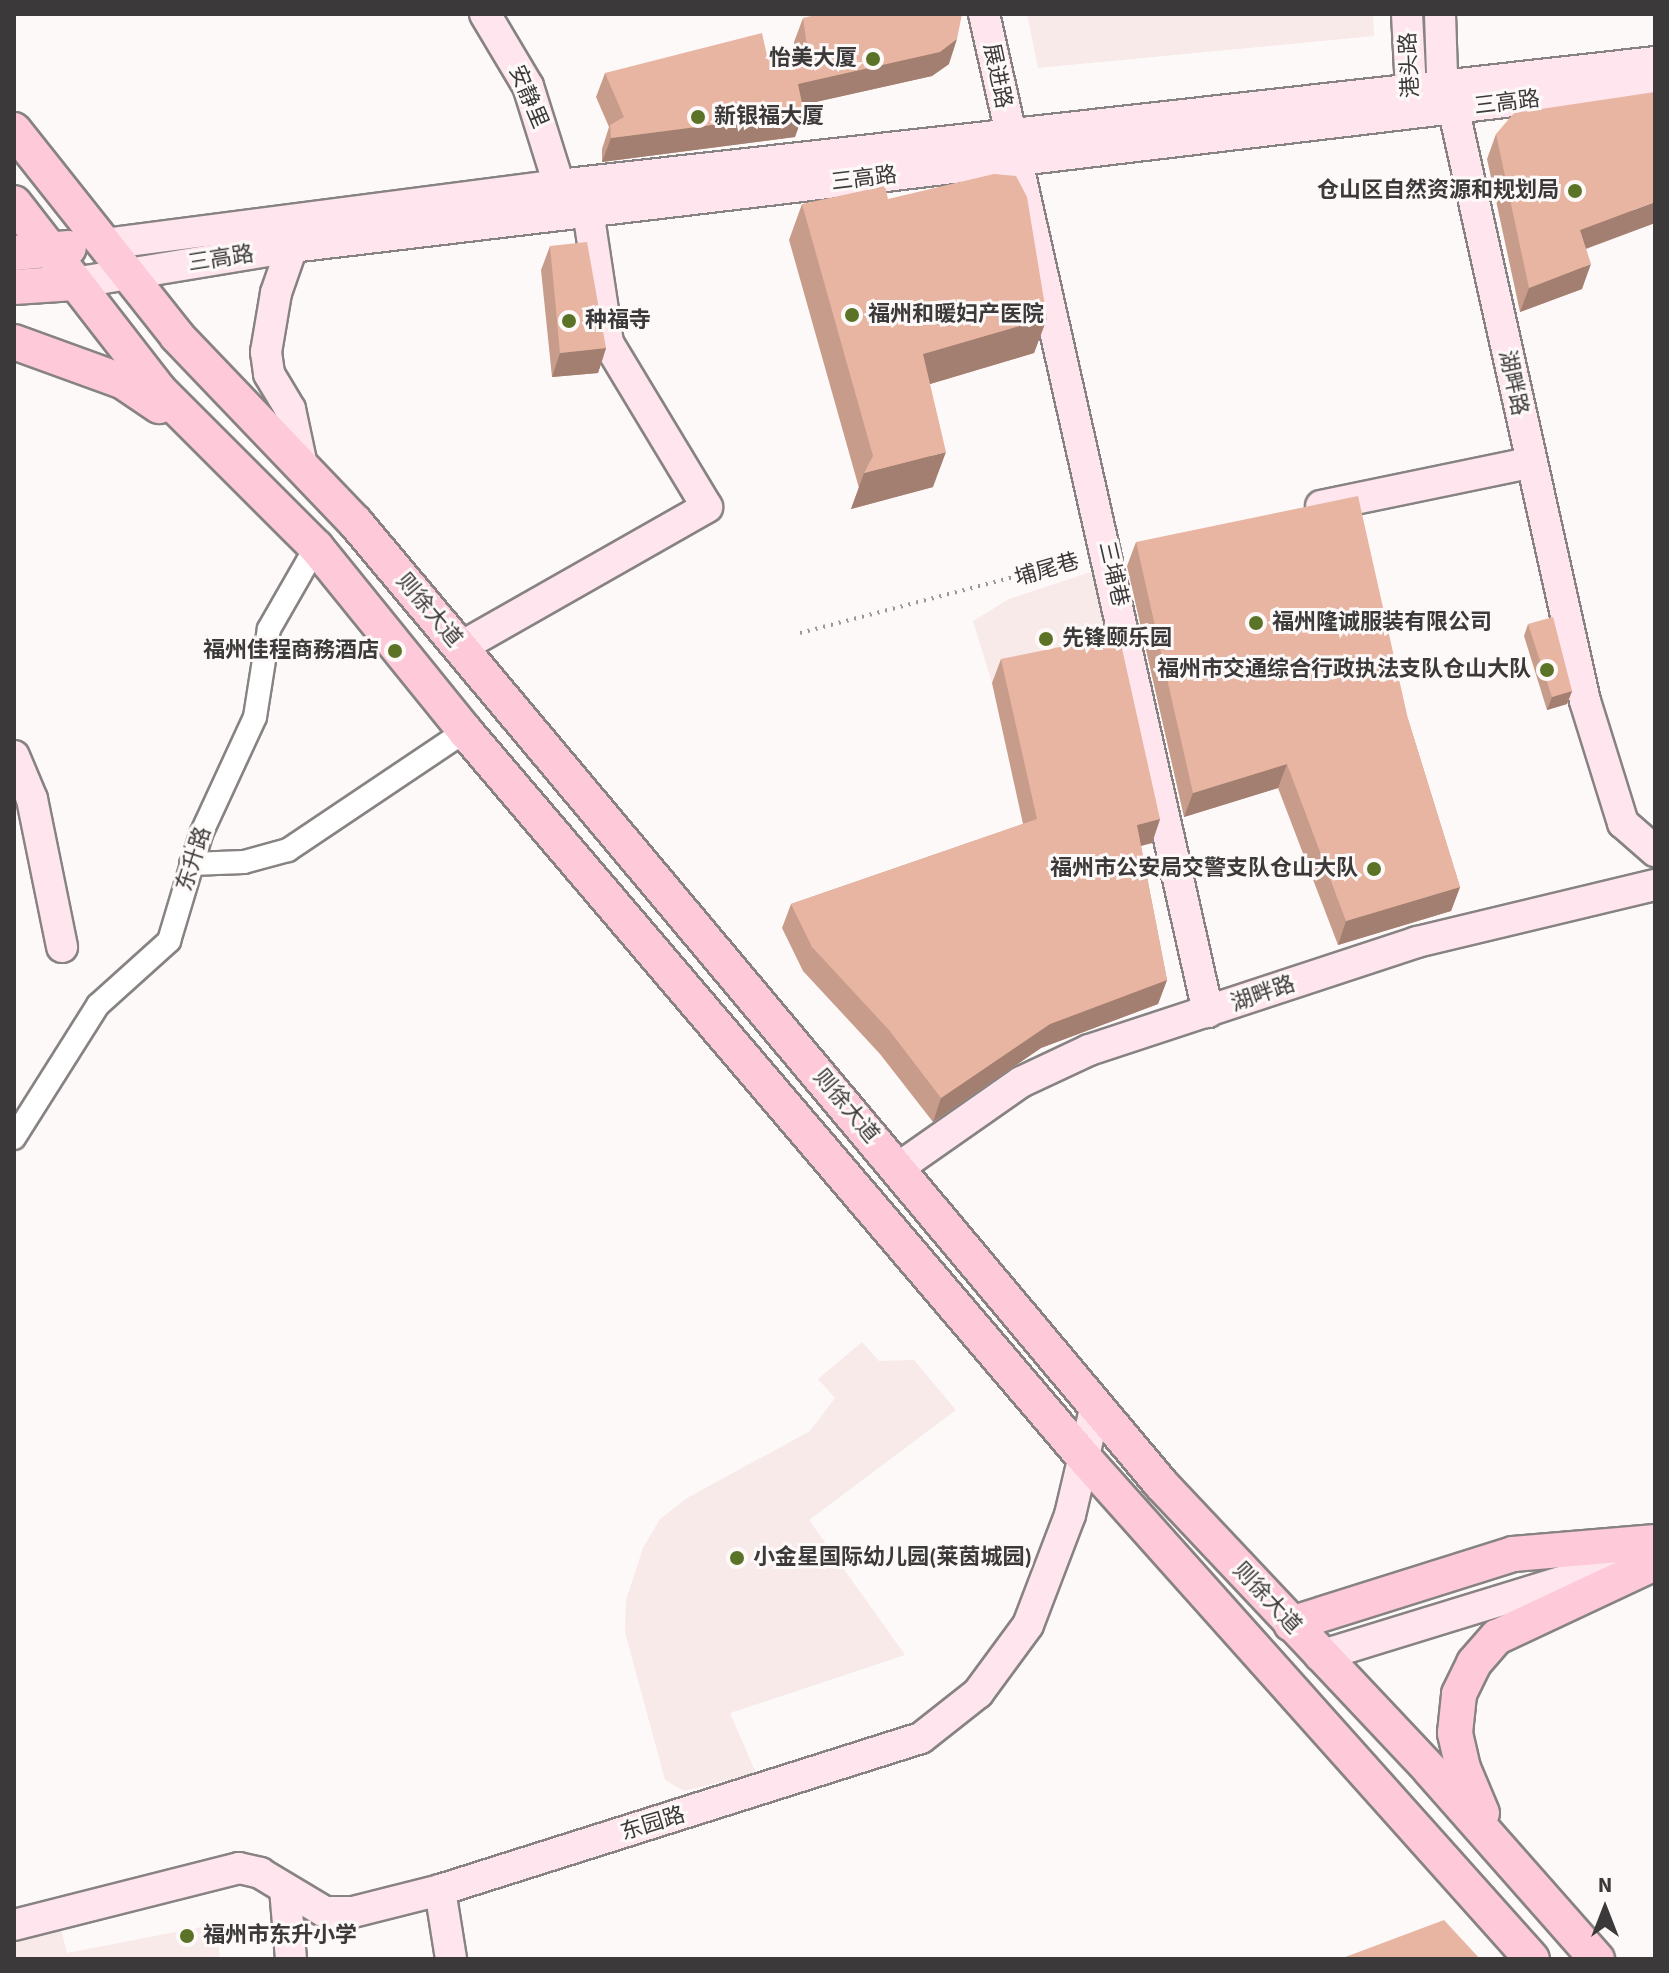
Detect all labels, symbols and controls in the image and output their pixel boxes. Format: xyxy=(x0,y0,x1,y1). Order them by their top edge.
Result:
street label: 港头路 xyxy=(1395,31,1425,99)
street label: 展进路 xyxy=(977,41,1017,111)
place label: 怡美大厦 xyxy=(769,46,857,72)
marker: 怡美大厦 xyxy=(864,50,882,68)
street label: 安静里 xyxy=(503,61,553,133)
street label: 三高路 xyxy=(1473,86,1541,120)
place label: 新银福大厦 xyxy=(714,104,824,130)
marker: 新银福大厦 xyxy=(689,108,707,126)
street label: 三高路 xyxy=(830,162,898,196)
place label: 仓山区自然资源和规划局 xyxy=(1317,178,1559,204)
marker: 仓山区自然资源和规划局 xyxy=(1566,182,1584,200)
street label: 三高路 xyxy=(186,241,256,277)
place label: 福州和暖妇产医院 xyxy=(868,302,1044,328)
marker: 福州和暖妇产医院 xyxy=(843,306,861,324)
place label: 种福寺 xyxy=(585,308,651,334)
marker: 种福寺 xyxy=(560,312,578,330)
street label: 湖畔路 xyxy=(1493,348,1533,418)
street label: 三埔巷 xyxy=(1093,539,1133,609)
street label: 埔尾巷 xyxy=(1012,548,1082,592)
street label: 则徐大道 xyxy=(391,568,467,652)
place label: 福州隆诚服装有限公司 xyxy=(1272,610,1492,636)
marker: 福州隆诚服装有限公司 xyxy=(1247,614,1265,632)
place label: 先锋颐乐园 xyxy=(1062,626,1172,652)
marker: 先锋颐乐园 xyxy=(1037,630,1055,648)
place label: 福州佳程商務酒店 xyxy=(203,638,379,664)
marker: 福州佳程商務酒店 xyxy=(386,642,404,660)
place label: 福州市交通综合行政执法支队仓山大队 xyxy=(1157,657,1531,683)
marker: 福州市交通综合行政执法支队仓山大队 xyxy=(1538,661,1556,679)
street label: 东升路 xyxy=(171,824,217,894)
place label: 福州市公安局交警支队仓山大队 xyxy=(1050,856,1358,882)
marker: 福州市公安局交警支队仓山大队 xyxy=(1365,860,1383,878)
street label: 湖畔路 xyxy=(1228,971,1298,1017)
street label: 则徐大道 xyxy=(808,1064,884,1148)
place label: 小金星国际幼儿园(莱茵城园) xyxy=(753,1545,1032,1571)
marker: 小金星国际幼儿园(莱茵城园) xyxy=(728,1549,746,1567)
street label: 则徐大道 xyxy=(1227,1557,1307,1639)
street label: 东园路 xyxy=(618,1802,688,1846)
north arrow xyxy=(1565,1869,1645,1949)
text: N xyxy=(1598,1869,1612,1901)
place label: 福州市东升小学 xyxy=(203,1923,357,1949)
marker: 福州市东升小学 xyxy=(178,1927,196,1945)

